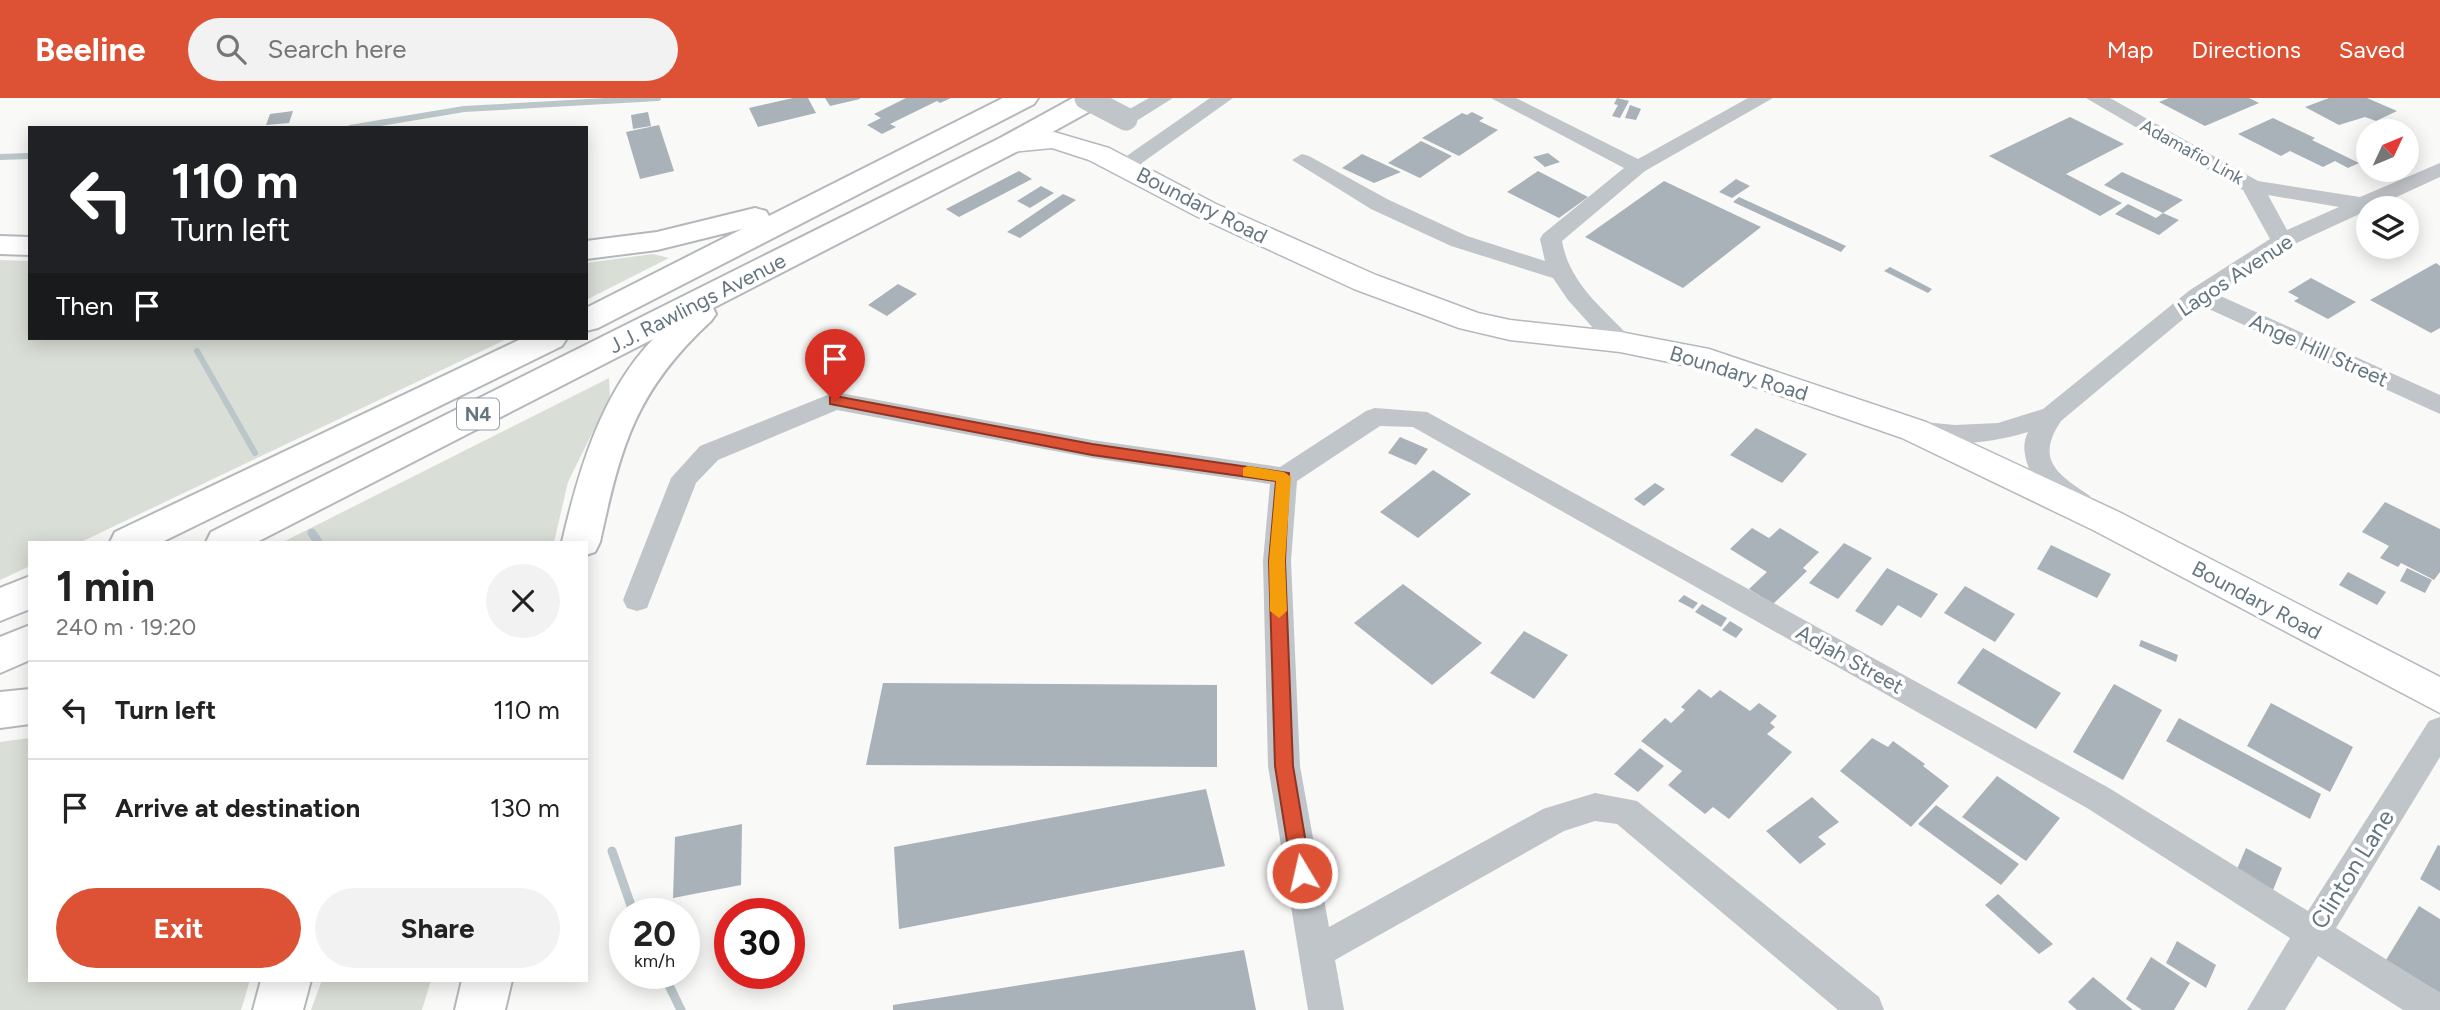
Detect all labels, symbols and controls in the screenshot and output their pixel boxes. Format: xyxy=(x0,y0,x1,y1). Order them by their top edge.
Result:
search box xyxy=(188,18,678,81)
text: Beeline xyxy=(35,30,146,69)
icon: search xyxy=(212,30,250,68)
text: Search here xyxy=(268,33,406,65)
text: Map xyxy=(2107,35,2153,64)
text: Directions xyxy=(2191,35,2301,64)
text: Saved xyxy=(2339,35,2405,64)
street label: Adamafio Link xyxy=(2137,115,2248,189)
north arrow xyxy=(2356,119,2418,182)
map controls xyxy=(2356,119,2419,259)
text: 110 m xyxy=(171,151,299,210)
icon: left xyxy=(56,154,147,245)
street label: Boundary Road xyxy=(1133,161,1271,249)
button: layers xyxy=(2356,196,2419,259)
text: Turn left xyxy=(171,211,290,249)
street label: Lagos Avenue xyxy=(2173,229,2297,321)
street label: J.J. Rawlings Avenue xyxy=(604,248,790,358)
icon: arrive xyxy=(128,287,166,325)
text: Then xyxy=(56,290,114,322)
street label: Ange Hill Street xyxy=(2246,308,2392,392)
pin xyxy=(805,329,865,401)
icon: arrive xyxy=(816,340,854,378)
street label: Boundary Road xyxy=(1667,340,1811,406)
road number: N4 xyxy=(457,398,499,430)
street label: Boundary Road xyxy=(2188,555,2326,645)
text: 1 min xyxy=(56,561,155,612)
button: close xyxy=(486,564,560,638)
text: 240 m · 19:20 xyxy=(56,613,196,641)
street label: Adjah Street xyxy=(1792,619,1908,699)
icon: left xyxy=(56,691,94,729)
text: Turn left xyxy=(115,694,216,726)
text: 110 m xyxy=(493,694,560,726)
icon: arrive xyxy=(56,789,94,827)
text: Arrive at destination xyxy=(115,792,360,824)
text: 130 m xyxy=(490,792,560,824)
street label: Clinton Lane xyxy=(2304,804,2400,934)
position arrow xyxy=(1265,836,1339,910)
button: Exit xyxy=(56,888,301,968)
button: Share xyxy=(315,888,560,968)
speed limit sign: 30 xyxy=(714,898,805,989)
text: 20 xyxy=(633,913,676,955)
text: km/h xyxy=(634,950,675,972)

